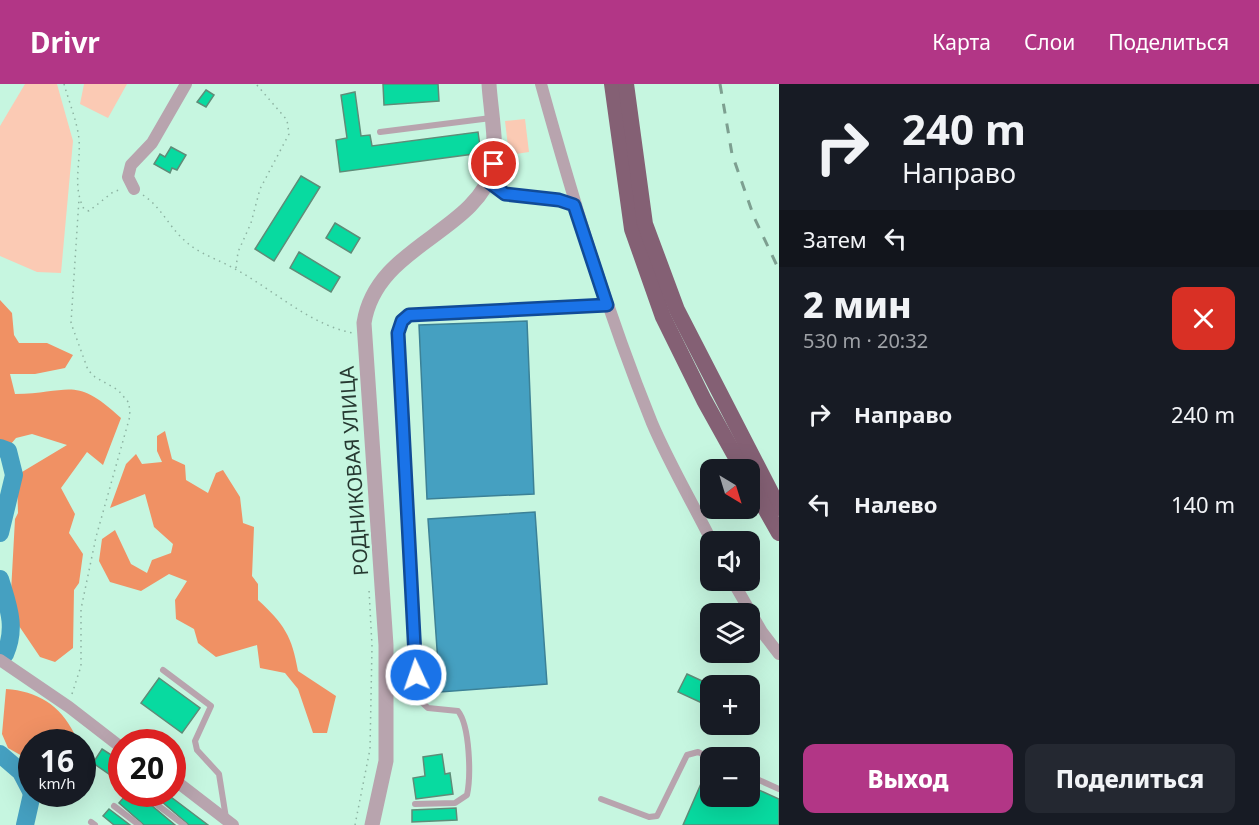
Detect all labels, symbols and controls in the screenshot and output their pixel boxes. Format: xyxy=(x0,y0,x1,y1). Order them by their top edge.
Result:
text: Drivr xyxy=(30,23,100,61)
text: Карта xyxy=(932,28,991,56)
text: Слои xyxy=(1024,28,1075,56)
text: Поделиться xyxy=(1108,28,1229,56)
text: 240 m xyxy=(902,100,1026,157)
icon: right xyxy=(803,108,881,186)
pin xyxy=(468,138,519,189)
icon: arrive xyxy=(477,147,510,180)
text: Направо xyxy=(902,154,1016,191)
icon: left xyxy=(879,222,912,255)
text: Затем xyxy=(803,224,867,254)
text: 2 мин xyxy=(803,280,912,329)
button: close xyxy=(1172,287,1235,350)
text: 530 m · 20:32 xyxy=(803,327,928,354)
street label: РОДНИКОВАЯ УЛИЦА xyxy=(333,365,374,577)
icon: right xyxy=(803,398,836,431)
text: Направо xyxy=(854,399,952,429)
text: 240 m xyxy=(1171,399,1235,429)
north arrow xyxy=(700,459,760,519)
map controls xyxy=(700,459,760,807)
icon: left xyxy=(803,488,836,521)
text: Налево xyxy=(854,489,937,519)
text: 140 m xyxy=(1171,489,1235,519)
button: sound xyxy=(700,531,760,591)
button: layers xyxy=(700,603,760,663)
position arrow xyxy=(384,643,448,707)
button: + xyxy=(700,675,760,735)
speed limit sign: 20 xyxy=(108,729,186,807)
text: 16 xyxy=(40,740,74,781)
button: Выход xyxy=(803,744,1013,813)
button: Поделиться xyxy=(1025,744,1235,813)
button: − xyxy=(700,747,760,807)
text: km/h xyxy=(39,773,75,793)

